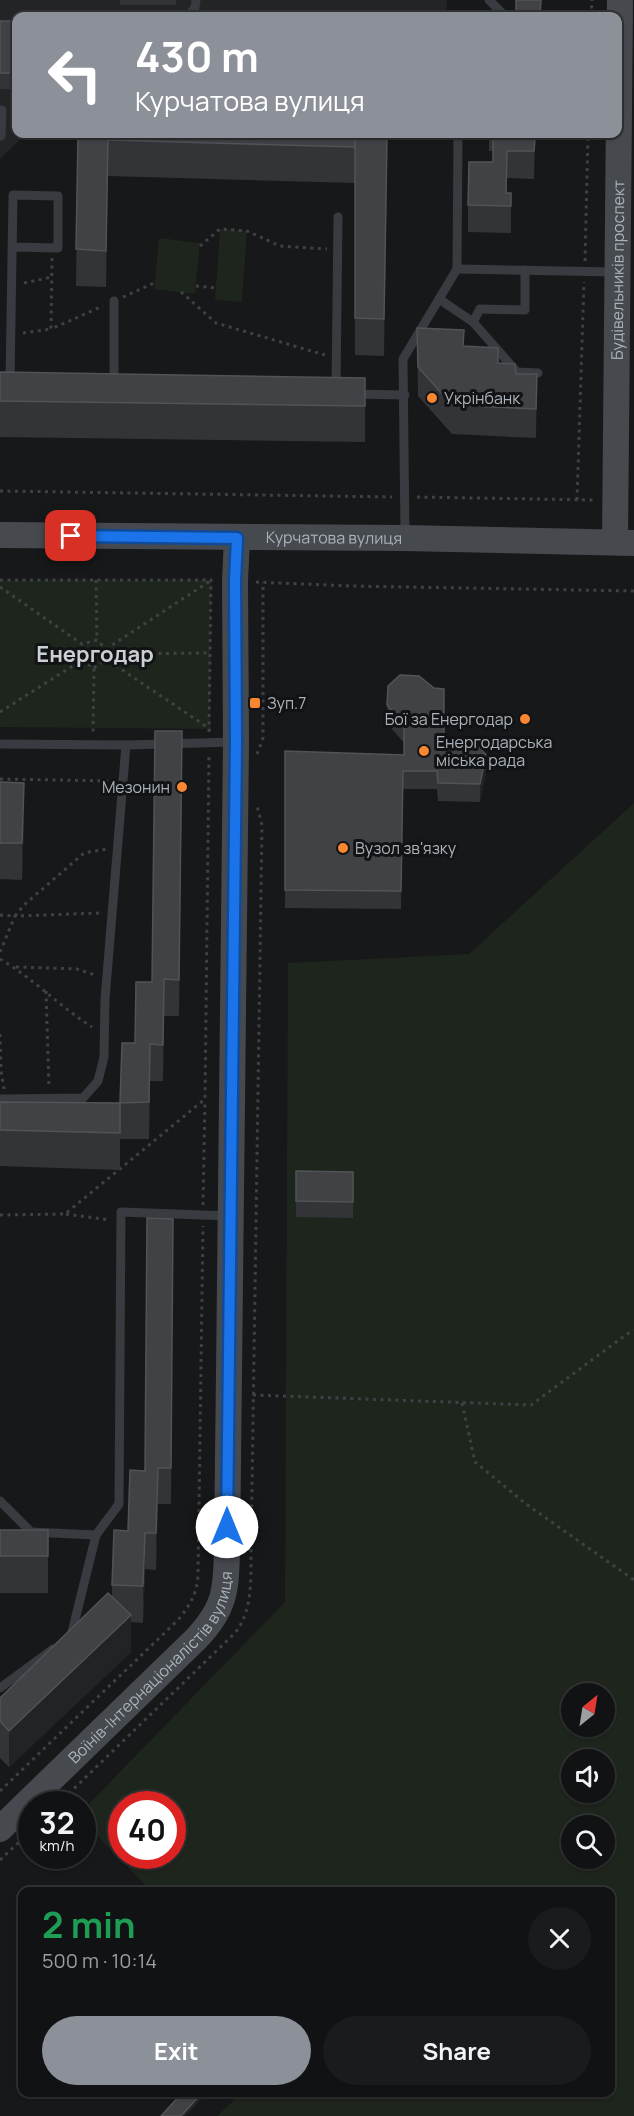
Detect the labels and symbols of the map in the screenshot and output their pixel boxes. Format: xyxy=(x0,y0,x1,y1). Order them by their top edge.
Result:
street label: Будівельників проспект xyxy=(606,180,629,360)
place label: Укрінбанк xyxy=(444,387,521,409)
marker: Укрінбанк xyxy=(425,391,439,405)
pin xyxy=(45,510,96,561)
street label: Курчатова вулиця xyxy=(266,526,402,549)
district label: Енергодар xyxy=(36,639,154,669)
place label: Зуп.7 xyxy=(267,692,306,714)
marker: Зуп.7 xyxy=(248,696,262,710)
place label: Бої за Енергодар xyxy=(385,708,513,730)
marker: Бої за Енергодар xyxy=(518,712,532,726)
place label: Енергодарська міська рада xyxy=(436,731,552,771)
marker: Енергодарська міська рада xyxy=(417,744,431,758)
place label: Мезонин xyxy=(102,776,170,798)
marker: Мезонин xyxy=(175,780,189,794)
place label: Вузол зв'язку xyxy=(355,837,457,859)
marker: Вузол зв'язку xyxy=(336,841,350,855)
position arrow xyxy=(195,1495,259,1559)
street label: Воїнів-Інтернаціоналістів вулиця xyxy=(63,1570,237,1768)
north arrow xyxy=(561,1683,615,1737)
speed limit sign: 40 xyxy=(108,1791,186,1869)

